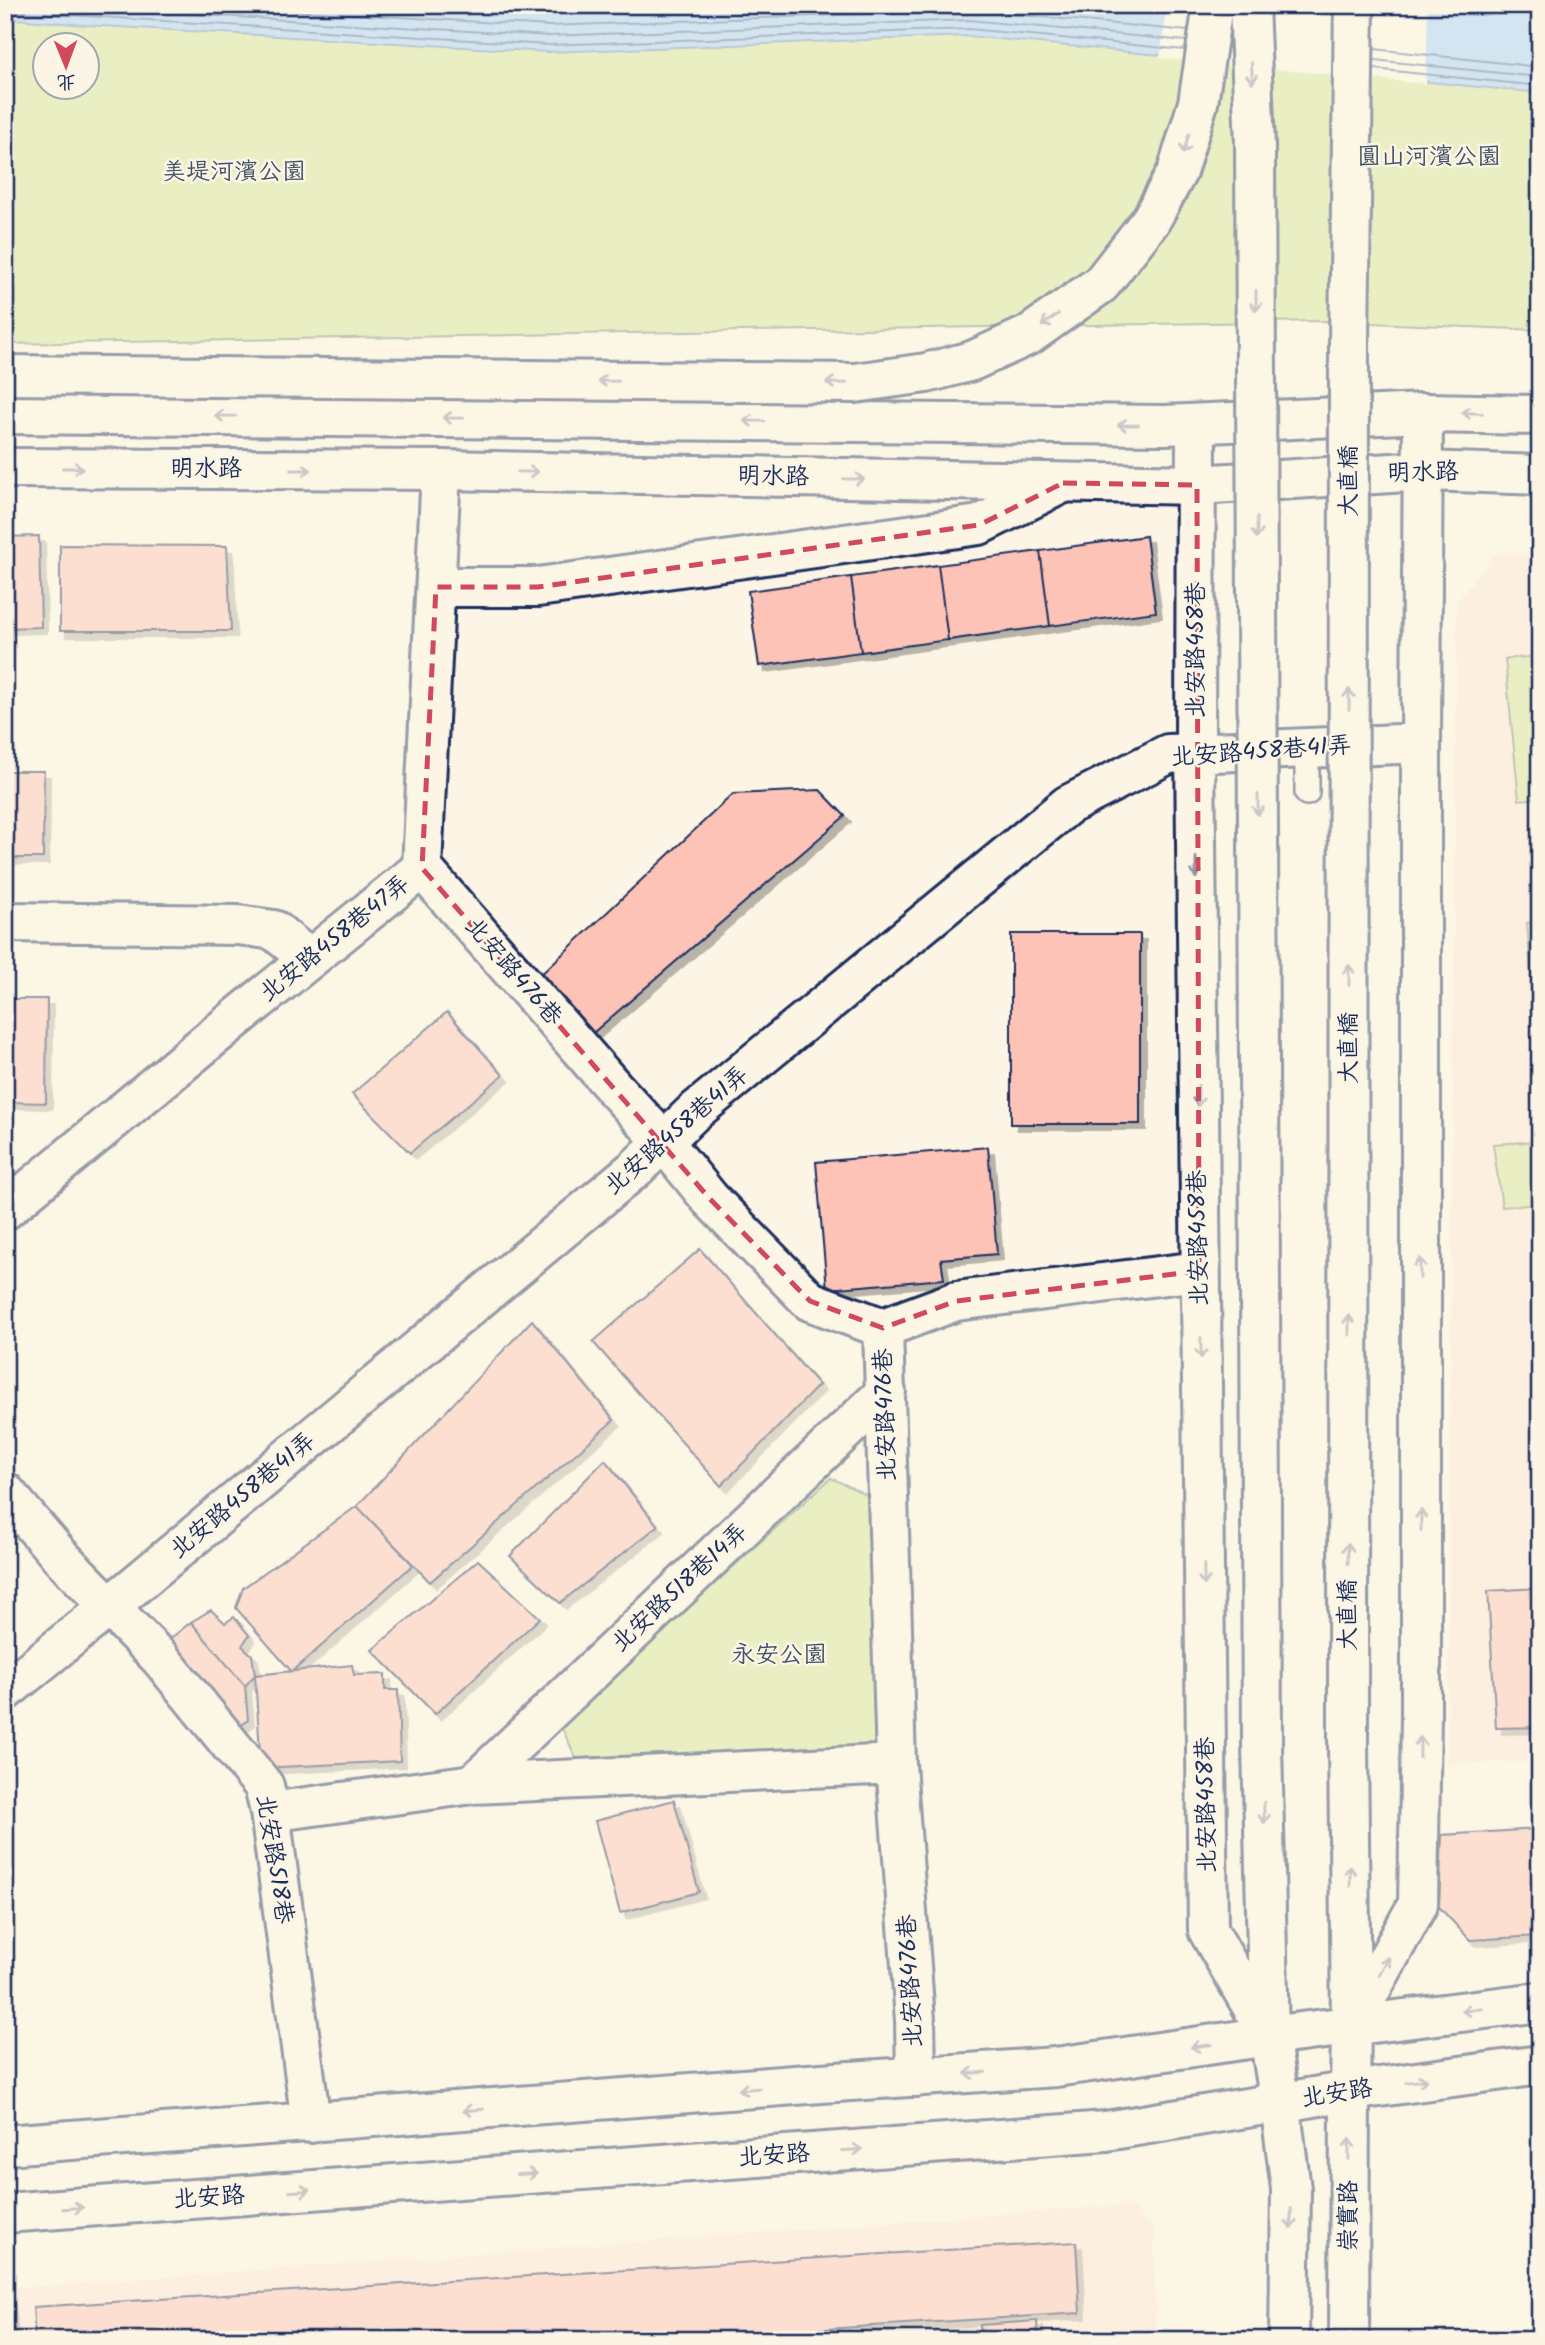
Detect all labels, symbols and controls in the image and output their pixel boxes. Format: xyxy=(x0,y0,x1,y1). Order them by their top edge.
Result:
north arrow xyxy=(32,32,102,102)
one-way arrow xyxy=(1245,62,1258,85)
text: 北 xyxy=(56,66,76,96)
one-way arrow xyxy=(1178,133,1191,155)
park label: 圓山河濱公園 xyxy=(1357,138,1501,177)
park label: 美堤河濱公園 xyxy=(162,153,306,192)
one-way arrow xyxy=(1249,289,1263,312)
one-way arrow xyxy=(1041,313,1060,327)
one-way arrow xyxy=(597,374,620,388)
one-way arrow xyxy=(824,376,847,390)
one-way arrow xyxy=(1460,406,1483,419)
one-way arrow xyxy=(214,409,237,423)
one-way arrow xyxy=(441,411,464,425)
one-way arrow xyxy=(742,414,765,428)
one-way arrow xyxy=(1117,418,1140,431)
street label: 大直橋 xyxy=(1330,445,1369,517)
street label: 明水路 xyxy=(170,450,242,489)
street label: 明水路 xyxy=(1387,453,1459,493)
street label: 明水路 xyxy=(737,457,809,497)
one-way arrow xyxy=(62,461,85,475)
one-way arrow xyxy=(289,463,312,477)
one-way arrow xyxy=(517,465,540,479)
one-way arrow xyxy=(842,472,865,486)
one-way arrow xyxy=(1250,517,1264,540)
street label: 北安路458巷 xyxy=(1177,582,1216,718)
one-way arrow xyxy=(1342,687,1356,710)
street label: 北安路458巷41弄 xyxy=(1169,726,1353,778)
one-way arrow xyxy=(1251,793,1265,816)
one-way arrow xyxy=(1189,857,1203,880)
street label: 北安路458巷47弄 xyxy=(251,866,419,1012)
street label: 北安路476巷 xyxy=(454,909,572,1035)
one-way arrow xyxy=(1342,964,1356,987)
street label: 大直橋 xyxy=(1330,1012,1369,1084)
street label: 北安路458巷41弄 xyxy=(596,1057,758,1205)
one-way arrow xyxy=(1191,1084,1205,1107)
street label: 北安路458巷 xyxy=(1178,1169,1220,1307)
one-way arrow xyxy=(1413,1256,1427,1279)
one-way arrow xyxy=(1342,1314,1356,1337)
one-way arrow xyxy=(1194,1336,1207,1359)
street label: 北安路476巷 xyxy=(864,1348,908,1482)
street label: 北安路458巷41弄 xyxy=(161,1423,325,1569)
one-way arrow xyxy=(1414,1508,1428,1531)
street label: 北安路518巷14弄 xyxy=(602,1514,758,1662)
one-way arrow xyxy=(1341,1541,1355,1564)
one-way arrow xyxy=(1197,1563,1210,1586)
street label: 大直橋 xyxy=(1329,1579,1368,1651)
park label: 永安公園 xyxy=(731,1636,827,1675)
street label: 北安路458巷 xyxy=(1186,1736,1228,1874)
one-way arrow xyxy=(1414,1736,1427,1759)
street label: 北安路518巷 xyxy=(245,1791,303,1927)
one-way arrow xyxy=(1257,1801,1271,1824)
one-way arrow xyxy=(1343,1865,1357,1888)
street label: 北安路476巷 xyxy=(888,1913,934,2049)
one-way arrow xyxy=(1378,1956,1391,1977)
one-way arrow xyxy=(1461,2003,1484,2016)
one-way arrow xyxy=(1190,2040,1213,2053)
one-way arrow xyxy=(965,2067,987,2080)
street label: 北安路 xyxy=(1298,2069,1376,2119)
one-way arrow xyxy=(1405,2075,1428,2088)
one-way arrow xyxy=(738,2083,760,2096)
one-way arrow xyxy=(462,2104,485,2117)
street label: 北安路 xyxy=(737,2134,811,2178)
one-way arrow xyxy=(1342,2138,1356,2161)
one-way arrow xyxy=(840,2143,862,2156)
one-way arrow xyxy=(515,2167,538,2180)
street label: 北安路 xyxy=(172,2176,246,2220)
street label: 崇實路 xyxy=(1330,2180,1369,2252)
one-way arrow xyxy=(288,2184,311,2197)
one-way arrow xyxy=(62,2201,84,2214)
one-way arrow xyxy=(1284,2208,1297,2231)

